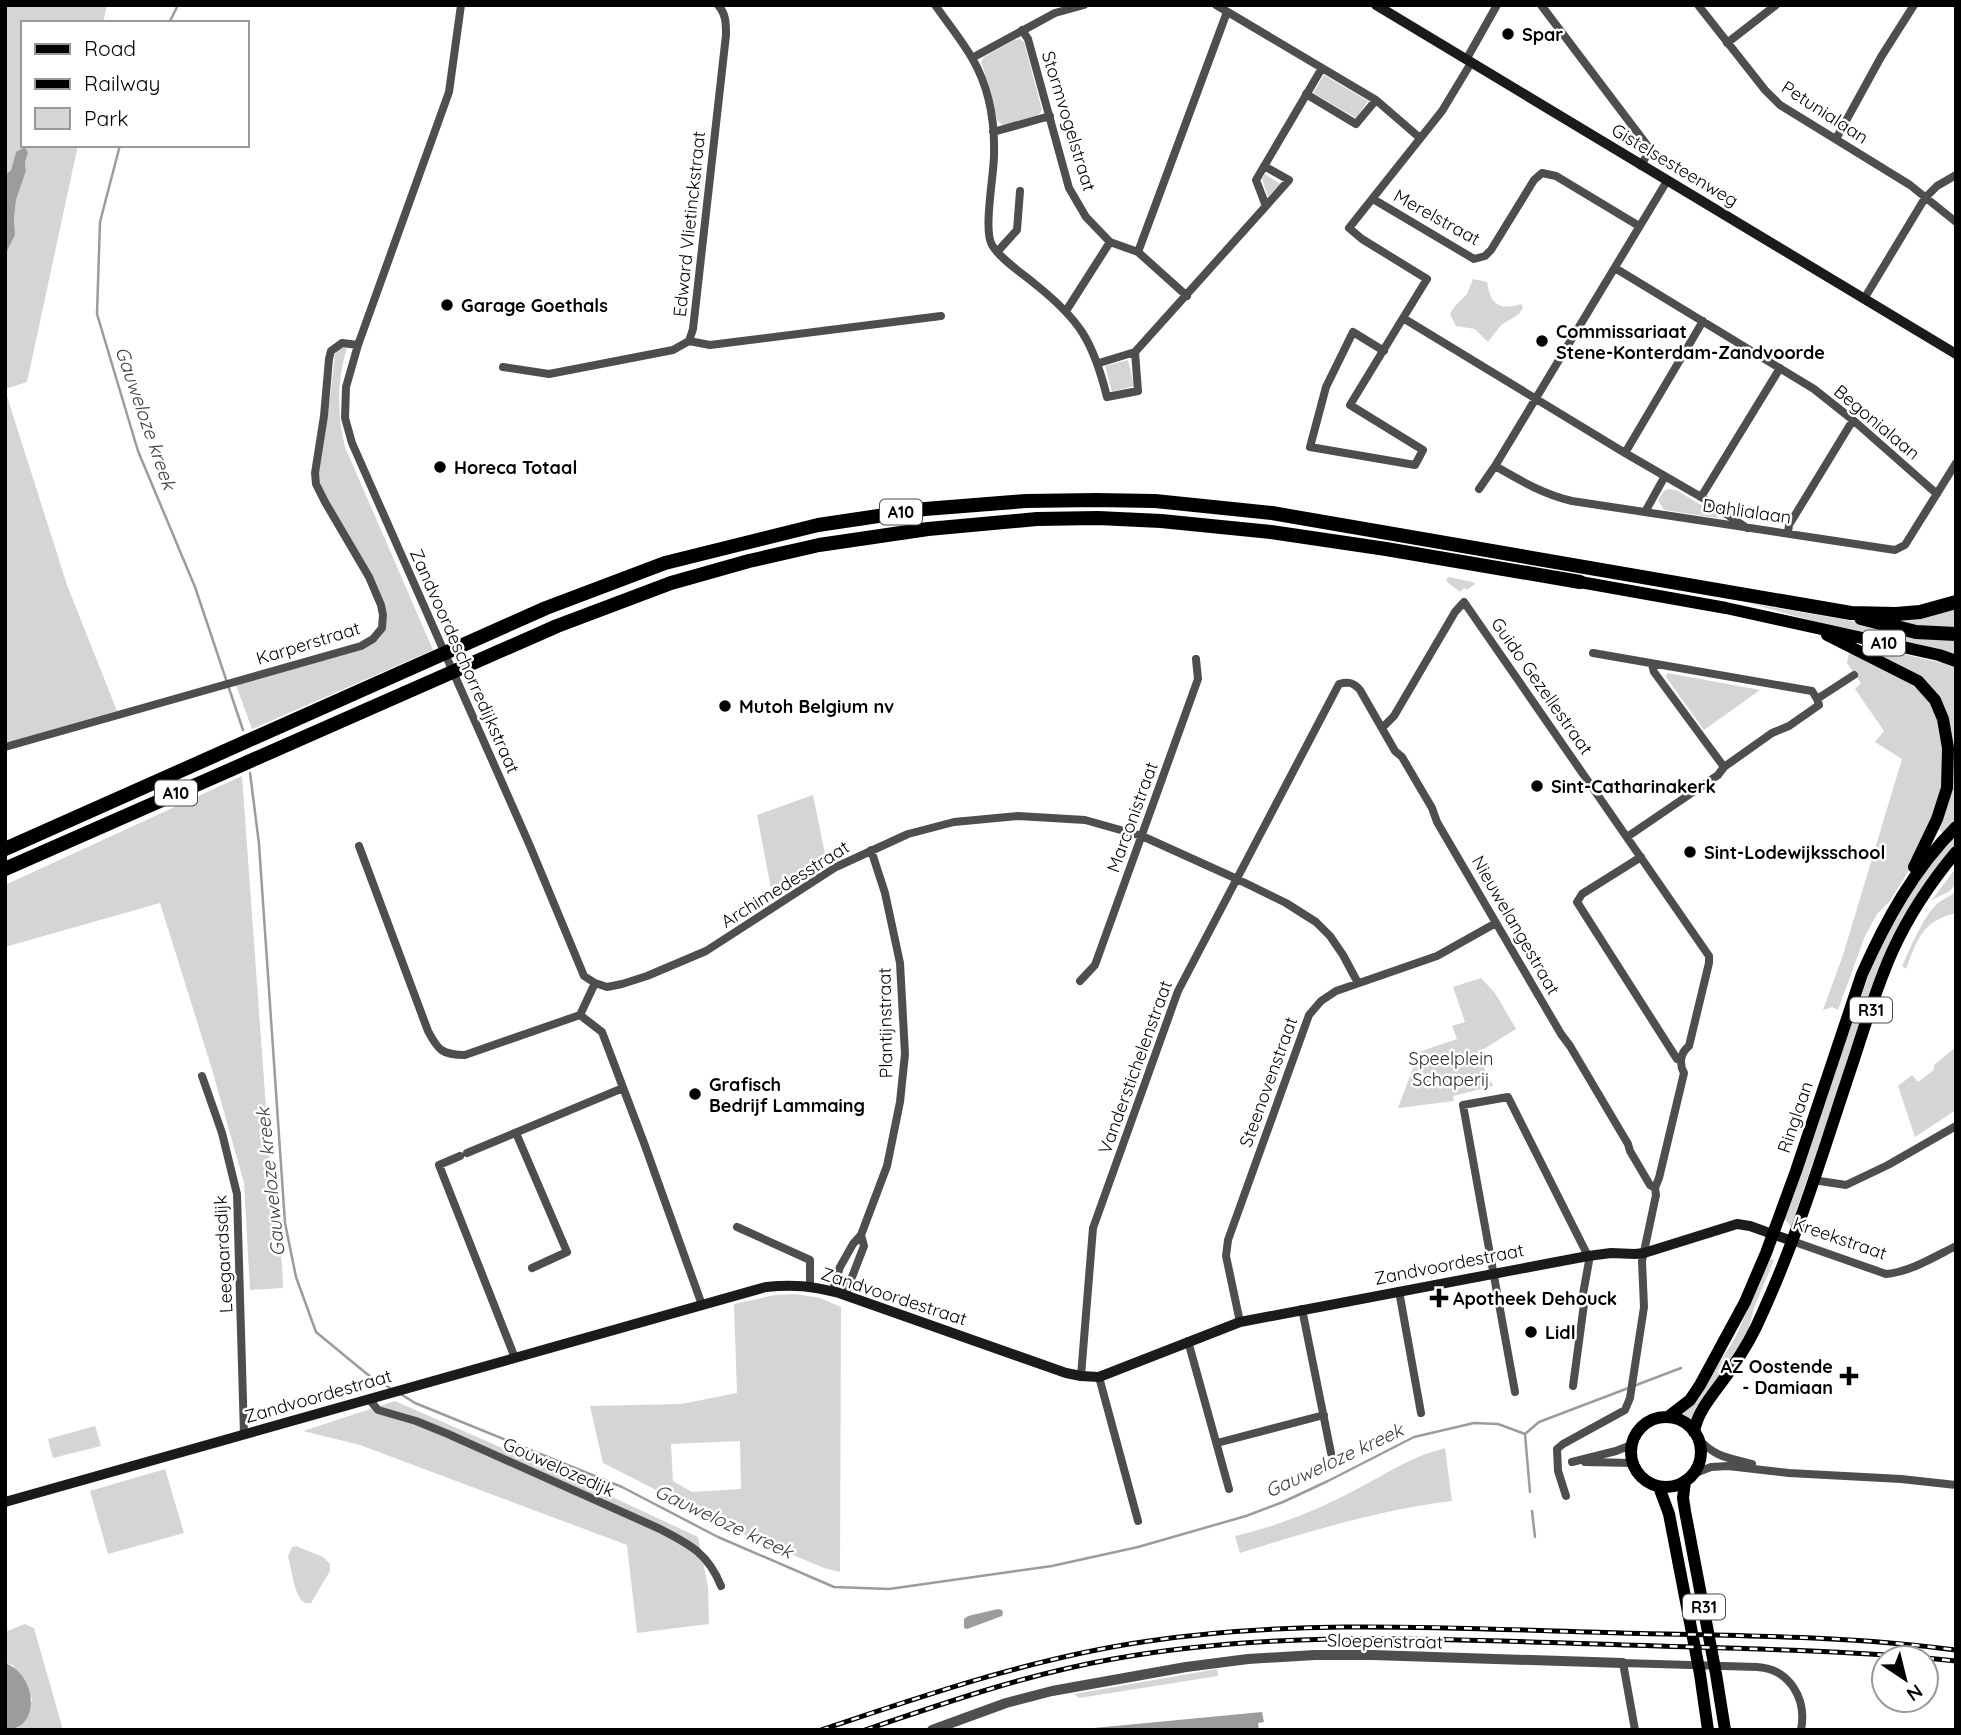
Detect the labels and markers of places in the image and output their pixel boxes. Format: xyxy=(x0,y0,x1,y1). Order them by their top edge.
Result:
place label: Spar xyxy=(1522,23,1563,46)
marker: Spar xyxy=(1500,26,1516,42)
place label: Garage Goethals xyxy=(461,294,608,317)
marker: Garage Goethals xyxy=(439,297,455,313)
place label: Commissariaat Stene-Konterdam-Zandvoorde xyxy=(1556,320,1825,364)
marker: Commissariaat Stene-Konterdam-Zandvoorde xyxy=(1534,333,1550,349)
place label: Horeca Totaal xyxy=(454,456,577,479)
marker: Horeca Totaal xyxy=(432,459,448,475)
place label: Mutoh Belgium nv xyxy=(739,695,894,718)
marker: Mutoh Belgium nv xyxy=(717,698,733,714)
place label: Sint-Catharinakerk xyxy=(1551,775,1716,798)
marker: Sint-Catharinakerk xyxy=(1529,778,1545,794)
place label: Sint-Lodewijksschool xyxy=(1704,841,1885,864)
marker: Sint-Lodewijksschool xyxy=(1682,844,1698,860)
place label: Grafisch Bedrijf Lammaing xyxy=(709,1073,865,1117)
marker: Grafisch Bedrijf Lammaing xyxy=(687,1086,703,1102)
place label: Apotheek Dehouck xyxy=(1453,1287,1617,1310)
marker: Apotheek Dehouck xyxy=(1431,1290,1447,1306)
place label: Lidl xyxy=(1545,1321,1576,1344)
marker: Lidl xyxy=(1523,1324,1539,1340)
place label: AZ Oostende - Damiaan xyxy=(1721,1355,1833,1399)
marker: AZ Oostende - Damiaan xyxy=(1839,1366,1859,1386)

